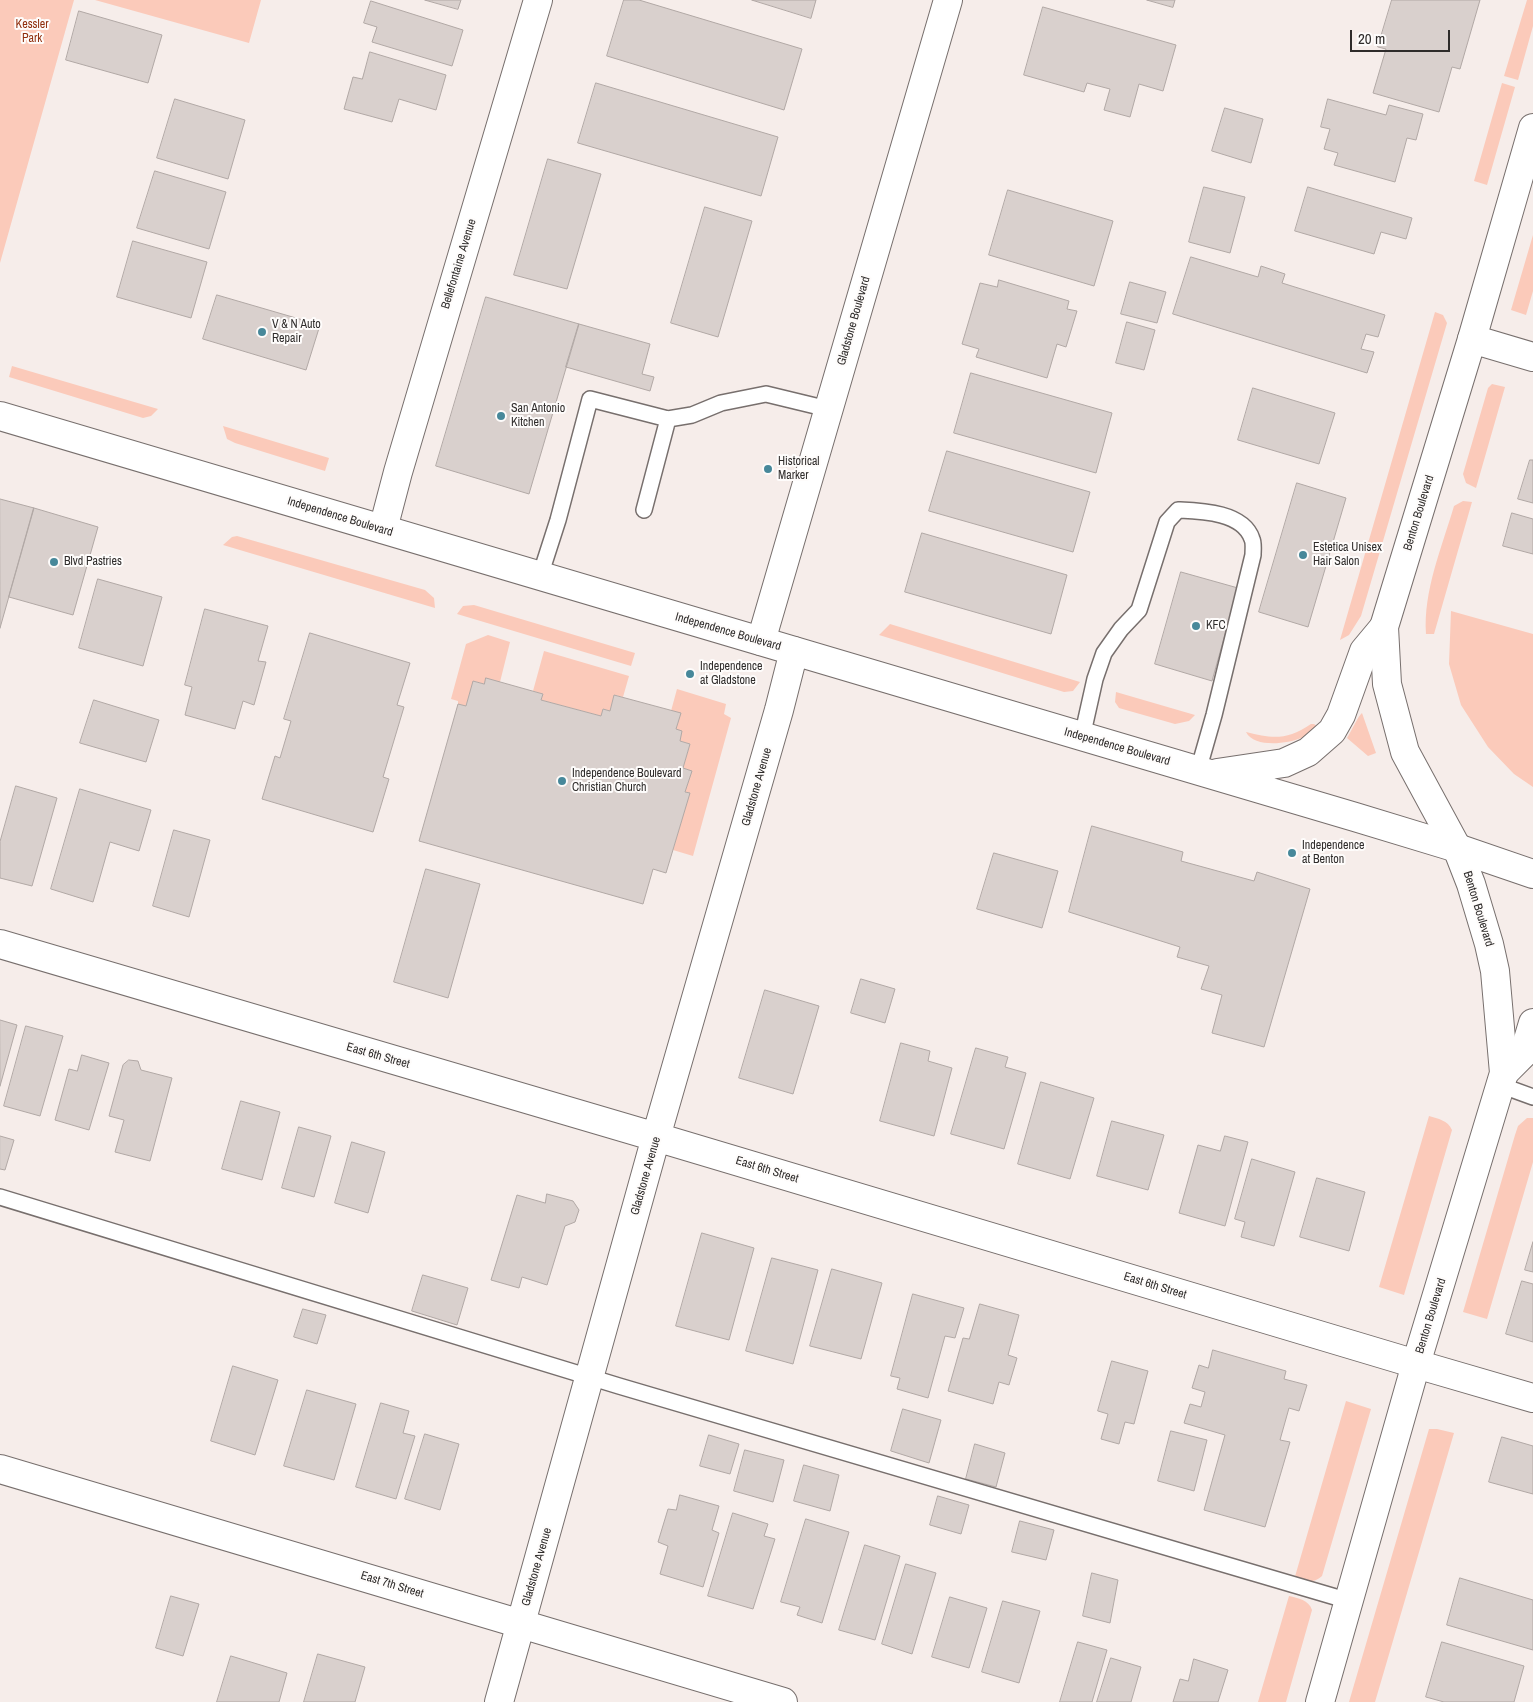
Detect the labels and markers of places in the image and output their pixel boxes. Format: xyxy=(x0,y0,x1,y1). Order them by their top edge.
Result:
place label: V & N Auto Repair xyxy=(272,318,321,346)
marker: V & N Auto Repair xyxy=(256,326,268,338)
place label: San Antonio Kitchen xyxy=(511,402,565,430)
marker: San Antonio Kitchen xyxy=(495,410,507,422)
place label: Historical Marker xyxy=(778,455,820,483)
marker: Historical Marker xyxy=(762,463,774,475)
place label: Estetica Unisex Hair Salon xyxy=(1313,541,1382,569)
marker: Estetica Unisex Hair Salon xyxy=(1297,549,1309,561)
place label: Blvd Pastries xyxy=(64,555,122,569)
marker: Blvd Pastries xyxy=(48,556,60,568)
place label: KFC xyxy=(1206,619,1226,633)
marker: KFC xyxy=(1190,620,1202,632)
place label: Independence at Gladstone xyxy=(700,660,762,688)
marker: Independence at Gladstone xyxy=(684,668,696,680)
place label: Independence Boulevard Christian Church xyxy=(572,767,681,795)
marker: Independence Boulevard Christian Church xyxy=(556,775,568,787)
place label: Independence at Benton xyxy=(1302,839,1364,867)
marker: Independence at Benton xyxy=(1286,847,1298,859)

